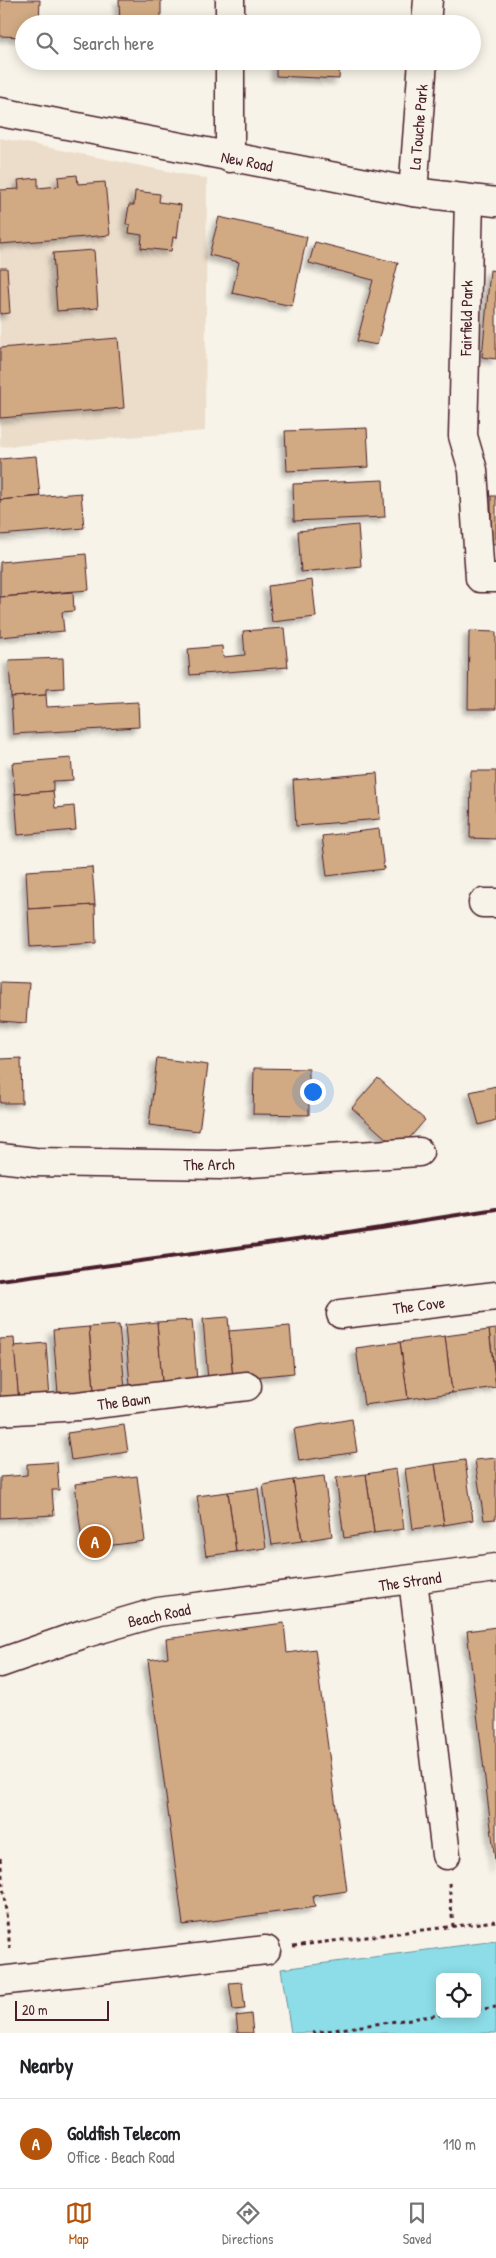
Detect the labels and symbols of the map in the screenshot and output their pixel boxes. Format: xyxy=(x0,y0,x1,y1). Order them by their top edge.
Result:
street label: La Touche Park xyxy=(403,83,433,171)
street label: New Road xyxy=(219,145,275,177)
street label: Fairfield Park xyxy=(454,280,478,357)
your location xyxy=(300,1079,326,1105)
street label: The Arch xyxy=(183,1153,235,1175)
street label: The Cove xyxy=(392,1291,447,1319)
street label: The Bawn xyxy=(96,1387,152,1415)
pin: A xyxy=(79,1523,111,1561)
street label: The Strand xyxy=(377,1566,443,1596)
street label: Beach Road xyxy=(126,1598,192,1632)
scale bar xyxy=(15,1998,109,2021)

